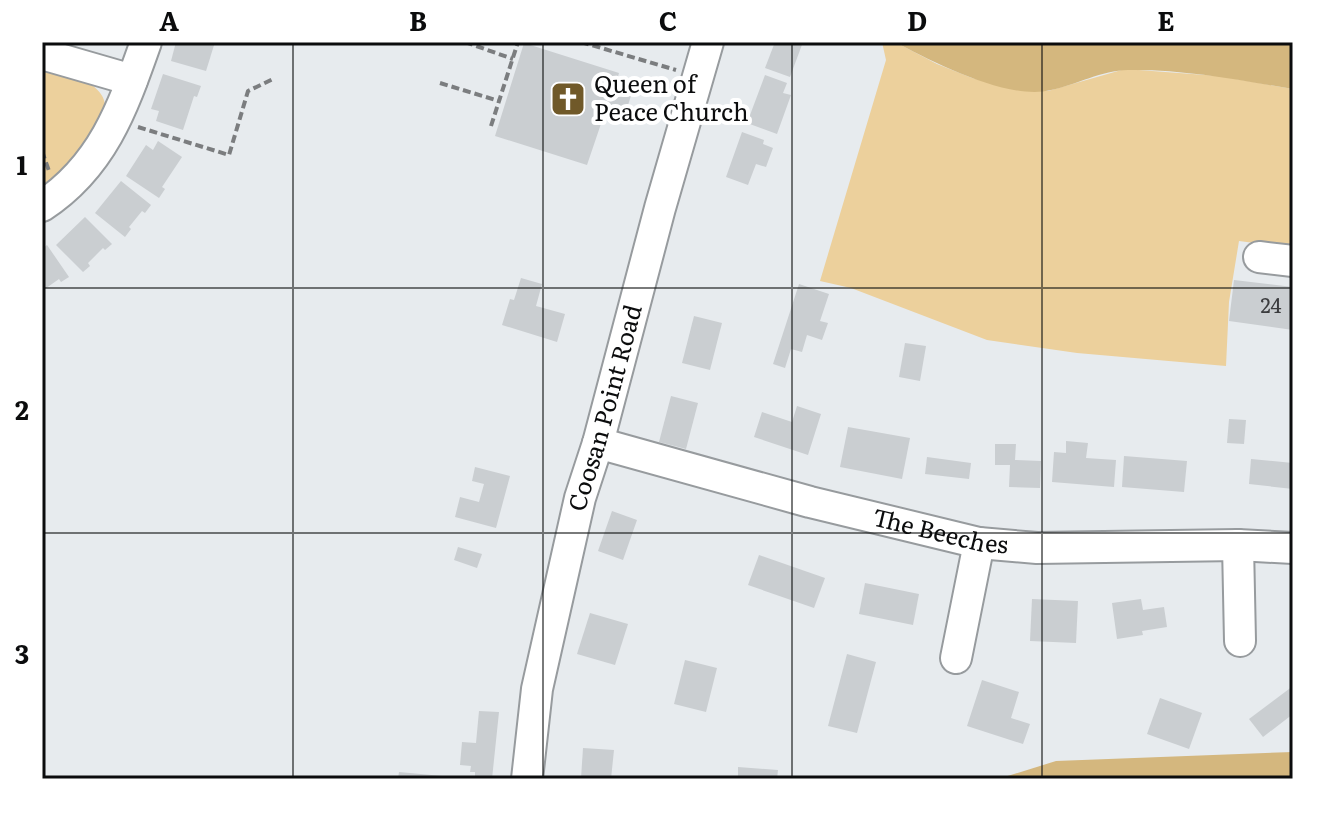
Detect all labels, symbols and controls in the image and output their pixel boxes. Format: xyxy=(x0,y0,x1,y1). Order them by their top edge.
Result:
text: A xyxy=(159,0,179,39)
text: B xyxy=(409,0,427,39)
text: C xyxy=(659,0,677,39)
text: D xyxy=(907,0,927,39)
text: E xyxy=(1157,0,1175,39)
place label: Queen of Peace Church xyxy=(594,65,749,128)
church icon: Queen of Peace Church xyxy=(549,80,587,118)
text: 1 xyxy=(17,144,28,183)
house number: 24 xyxy=(1260,289,1282,319)
street label: Coosan Point Road xyxy=(558,300,649,514)
text: 2 xyxy=(15,389,29,428)
street label: The Beeches xyxy=(870,498,1010,560)
text: 3 xyxy=(15,633,29,672)

